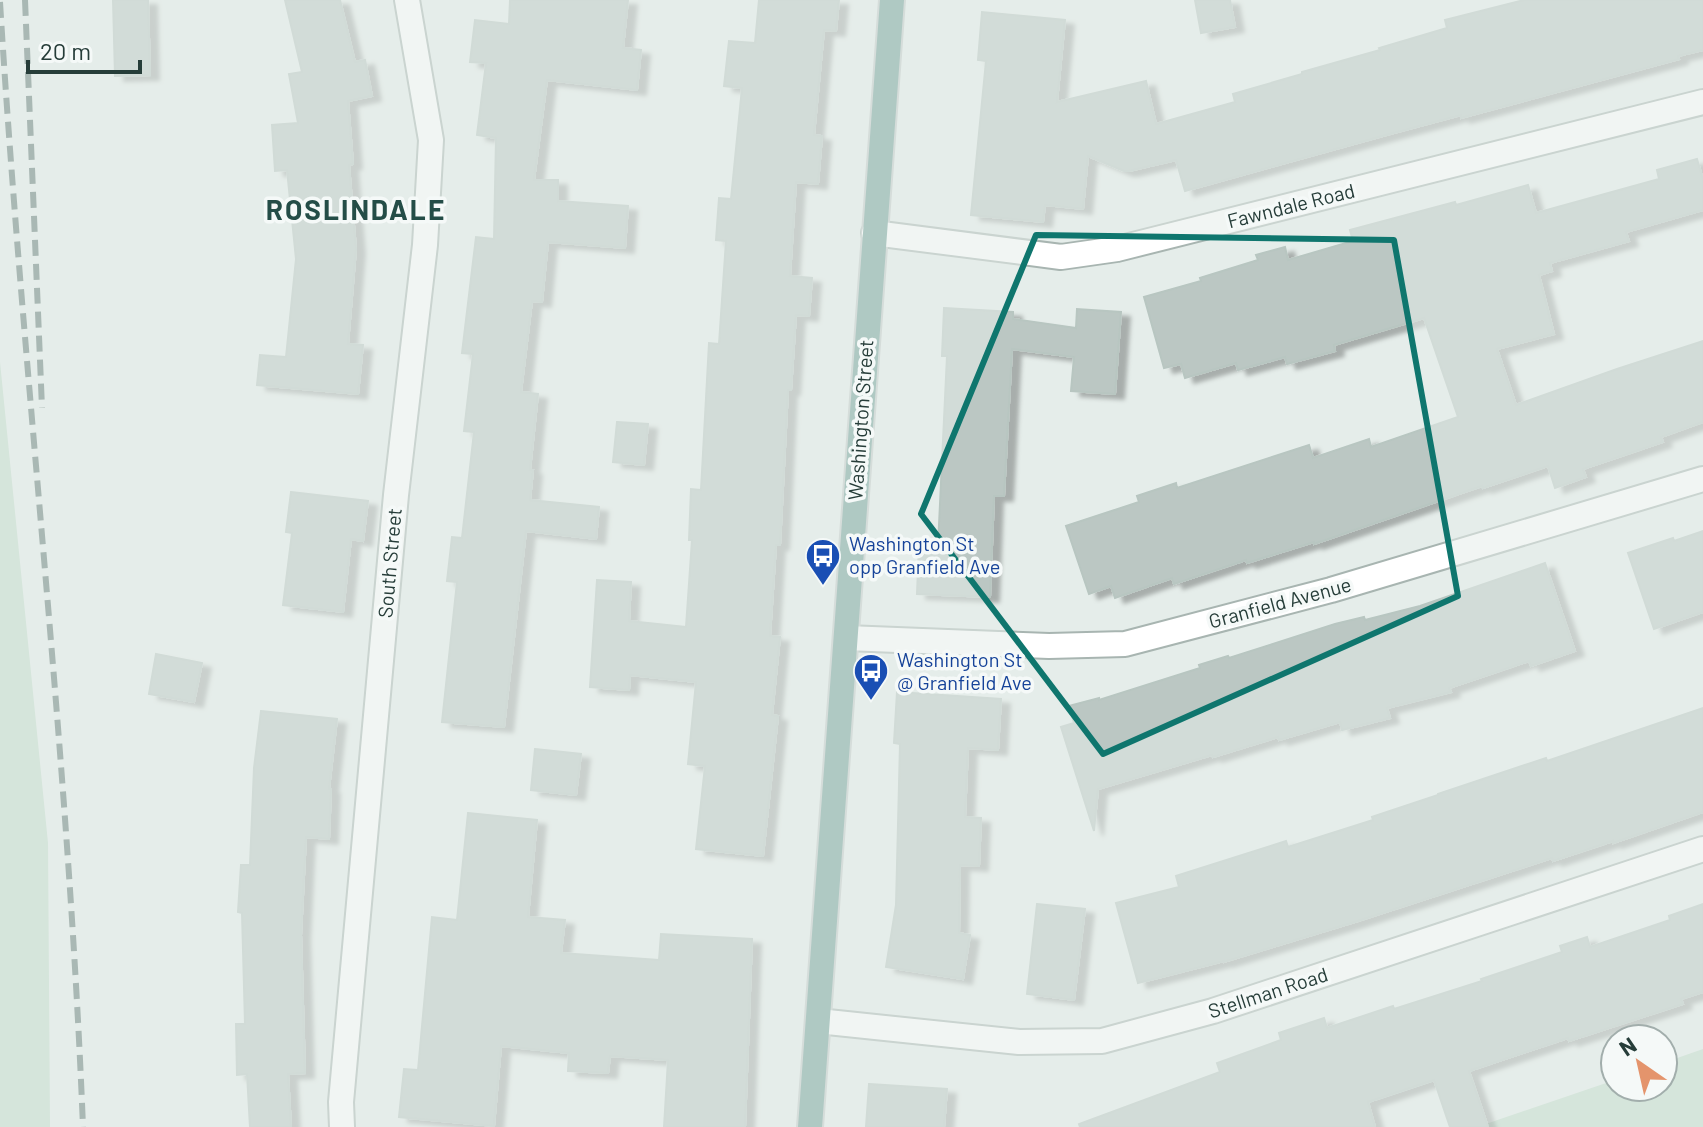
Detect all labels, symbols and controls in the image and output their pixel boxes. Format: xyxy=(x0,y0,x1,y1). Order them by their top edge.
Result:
scale bar xyxy=(28,24,140,74)
text: 20 m xyxy=(40,36,91,65)
street label: Fawndale Road xyxy=(1225,178,1357,232)
district label: ROSLINDALE xyxy=(266,192,446,226)
street label: Washington Street xyxy=(842,339,878,501)
street label: South Street xyxy=(372,507,406,619)
place label: Washington St opp Granfield Ave xyxy=(849,531,1000,578)
bus stop icon: Washington St opp Granfield Ave xyxy=(804,537,842,587)
street label: Granfield Avenue xyxy=(1206,571,1354,633)
place label: Washington St @ Granfield Ave xyxy=(897,647,1032,694)
bus stop icon: Washington St @ Granfield Ave xyxy=(852,652,890,702)
street label: Stellman Road xyxy=(1205,961,1330,1023)
north arrow xyxy=(1599,1023,1679,1103)
text: N xyxy=(1614,1031,1641,1060)

